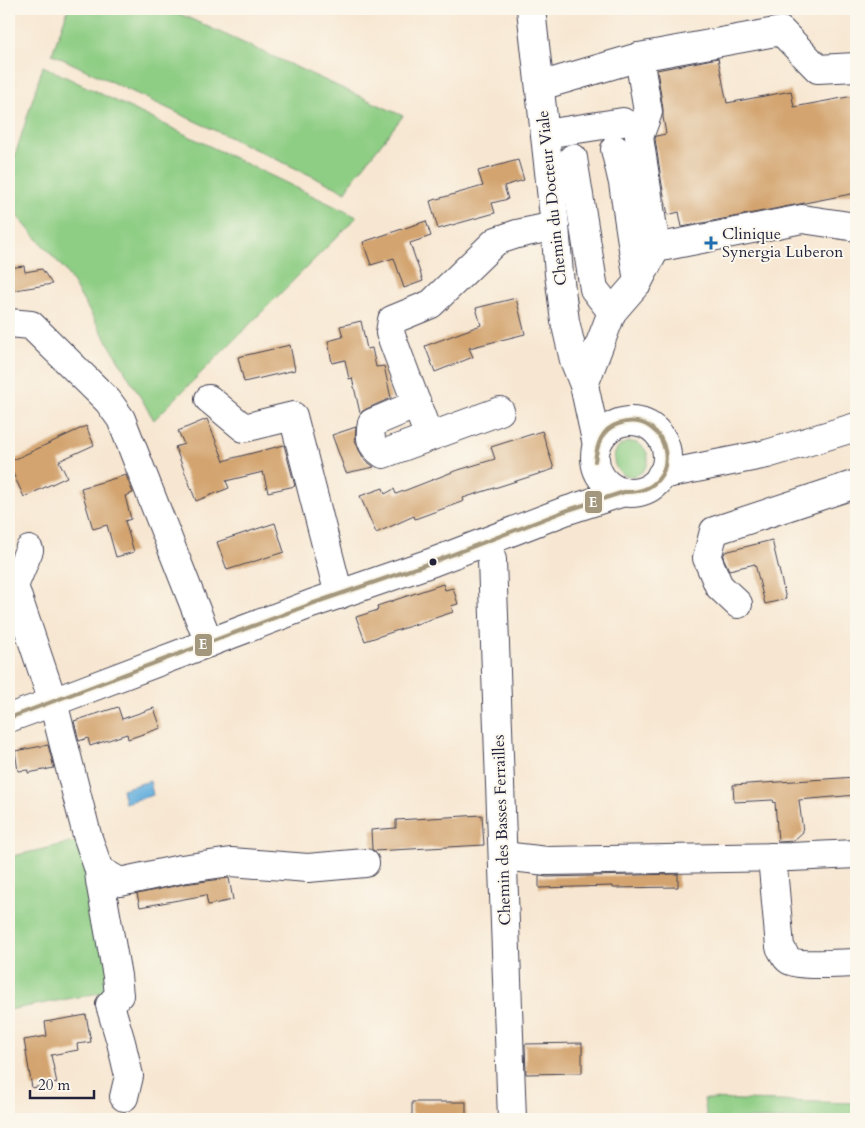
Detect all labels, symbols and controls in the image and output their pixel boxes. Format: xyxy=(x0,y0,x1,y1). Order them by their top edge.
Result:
street label: Chemin du Docteur Viale xyxy=(532,109,572,287)
place label: Clinique Synergia Luberon xyxy=(722,223,843,263)
marker: Clinique Synergia Luberon xyxy=(704,236,718,250)
line badge: E xyxy=(584,490,603,514)
text: E xyxy=(589,493,598,512)
unlabelled marker xyxy=(428,557,438,567)
line badge: E xyxy=(194,633,213,657)
text: E xyxy=(199,635,208,654)
street label: Chemin des Basses Ferrailles xyxy=(488,734,516,926)
scale bar xyxy=(30,1068,94,1100)
text: 20 m xyxy=(38,1075,70,1095)

